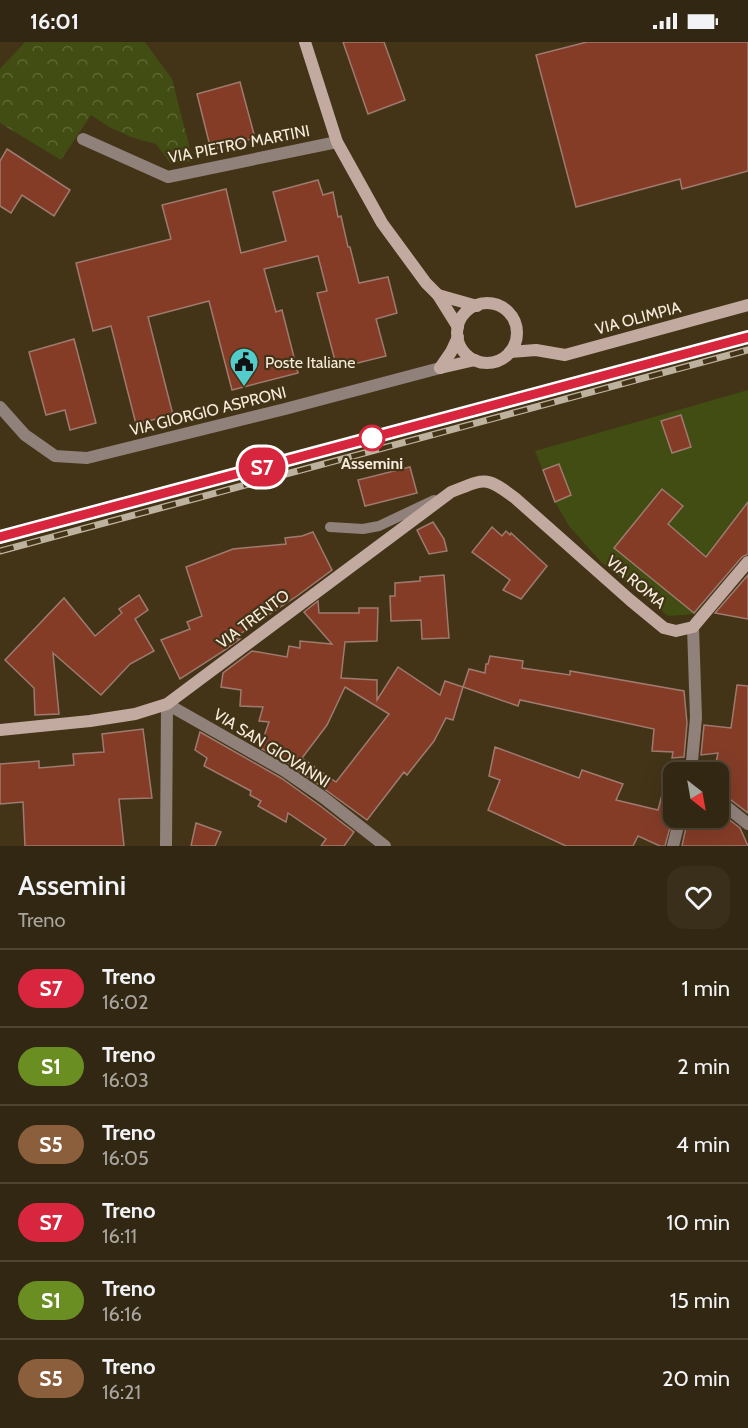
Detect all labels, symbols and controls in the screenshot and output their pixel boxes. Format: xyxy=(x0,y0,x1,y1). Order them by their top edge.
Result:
text: 16:01 xyxy=(30,8,79,35)
street label: VIA PIETRO MARTINI xyxy=(167,121,311,167)
street label: VIA OLIMPIA xyxy=(593,297,683,339)
public building icon: Poste Italiane xyxy=(228,346,260,388)
place label: Poste Italiane xyxy=(265,353,355,372)
street label: VIA GIORGIO ASPRONI xyxy=(128,382,288,440)
marker: Assemini xyxy=(359,425,385,451)
line badge: S7 xyxy=(235,448,289,486)
place label: Assemini xyxy=(341,454,403,473)
text: S7 xyxy=(251,455,273,480)
street label: VIA ROMA xyxy=(602,552,670,613)
street label: VIA TRENTO xyxy=(213,586,293,652)
street label: VIA SAN GIOVANNI xyxy=(210,705,334,791)
north arrow xyxy=(663,762,729,828)
map controls xyxy=(663,762,729,828)
button: heart xyxy=(667,866,730,929)
text: Assemini xyxy=(18,868,126,902)
text: Treno xyxy=(18,908,65,932)
text: Treno xyxy=(102,963,155,990)
text: 1 min xyxy=(682,975,730,1002)
text: S7 xyxy=(40,976,62,1001)
text: 16:02 xyxy=(102,990,148,1014)
text: Treno xyxy=(102,1041,155,1068)
text: 2 min xyxy=(677,1053,730,1080)
text: S1 xyxy=(41,1054,61,1079)
text: 16:03 xyxy=(102,1068,149,1092)
text: Treno xyxy=(102,1119,155,1146)
text: 4 min xyxy=(676,1131,730,1158)
text: S5 xyxy=(39,1132,63,1157)
text: 16:05 xyxy=(102,1146,149,1170)
text: Treno xyxy=(102,1197,155,1224)
text: 10 min xyxy=(666,1209,730,1236)
text: S7 xyxy=(40,1210,62,1235)
text: 16:11 xyxy=(102,1224,137,1248)
text: Treno xyxy=(102,1275,155,1302)
text: 15 min xyxy=(670,1287,730,1314)
text: S1 xyxy=(41,1288,61,1313)
text: 16:16 xyxy=(102,1302,142,1326)
text: Treno xyxy=(102,1353,155,1380)
text: 20 min xyxy=(662,1365,730,1392)
text: S5 xyxy=(39,1366,63,1391)
text: 16:21 xyxy=(102,1380,141,1404)

